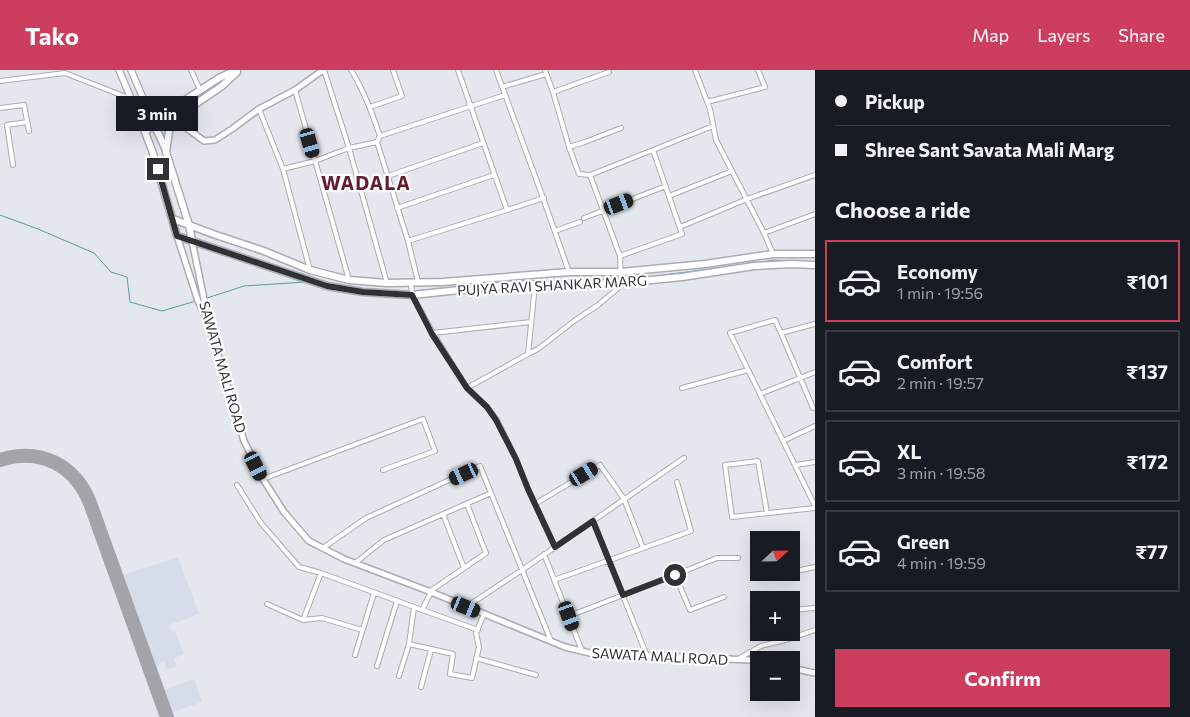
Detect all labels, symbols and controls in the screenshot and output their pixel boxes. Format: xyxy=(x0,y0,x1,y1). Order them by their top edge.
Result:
text: Tako xyxy=(25,21,79,50)
text: Map xyxy=(972,24,1009,46)
text: Layers xyxy=(1037,24,1090,46)
text: Share xyxy=(1118,24,1165,46)
text: Pickup xyxy=(865,90,925,113)
callout: 3 min xyxy=(117,97,199,132)
text: 3 min xyxy=(137,104,177,123)
car xyxy=(298,127,321,159)
text: Shree Sant Savata Mali Marg xyxy=(865,138,1114,161)
route end xyxy=(147,158,169,180)
district label: WADALA xyxy=(321,171,411,194)
car xyxy=(602,192,635,216)
text: Choose a ride xyxy=(835,196,970,223)
icon: car xyxy=(837,259,882,304)
text: Economy xyxy=(897,260,978,283)
text: ₹101 xyxy=(1126,270,1168,293)
street label: PUJYA RAVI SHANKAR MARG xyxy=(457,272,647,298)
text: 1 min · 19:56 xyxy=(897,283,983,302)
street label: SAWATA MALI ROAD xyxy=(196,299,250,435)
icon: car xyxy=(837,349,882,394)
text: Comfort xyxy=(897,350,973,373)
text: ₹137 xyxy=(1126,360,1168,383)
text: 2 min · 19:57 xyxy=(897,373,984,392)
icon: car xyxy=(837,439,882,484)
text: XL xyxy=(897,440,922,463)
car xyxy=(242,449,269,483)
text: ₹172 xyxy=(1126,450,1168,473)
car xyxy=(567,460,600,488)
car xyxy=(447,461,480,487)
text: 3 min · 19:58 xyxy=(897,463,986,482)
icon: car xyxy=(837,529,882,574)
text: Green xyxy=(897,530,949,553)
north arrow xyxy=(750,531,800,581)
map controls xyxy=(750,531,800,701)
text: ₹77 xyxy=(1135,540,1168,563)
text: 4 min · 19:59 xyxy=(897,553,986,572)
route start xyxy=(664,564,686,586)
button: + xyxy=(750,591,800,641)
car xyxy=(449,594,482,620)
car xyxy=(556,599,581,633)
street label: SAWATA MALI ROAD xyxy=(591,644,729,668)
button: Confirm xyxy=(835,649,1170,707)
button: − xyxy=(750,651,800,701)

